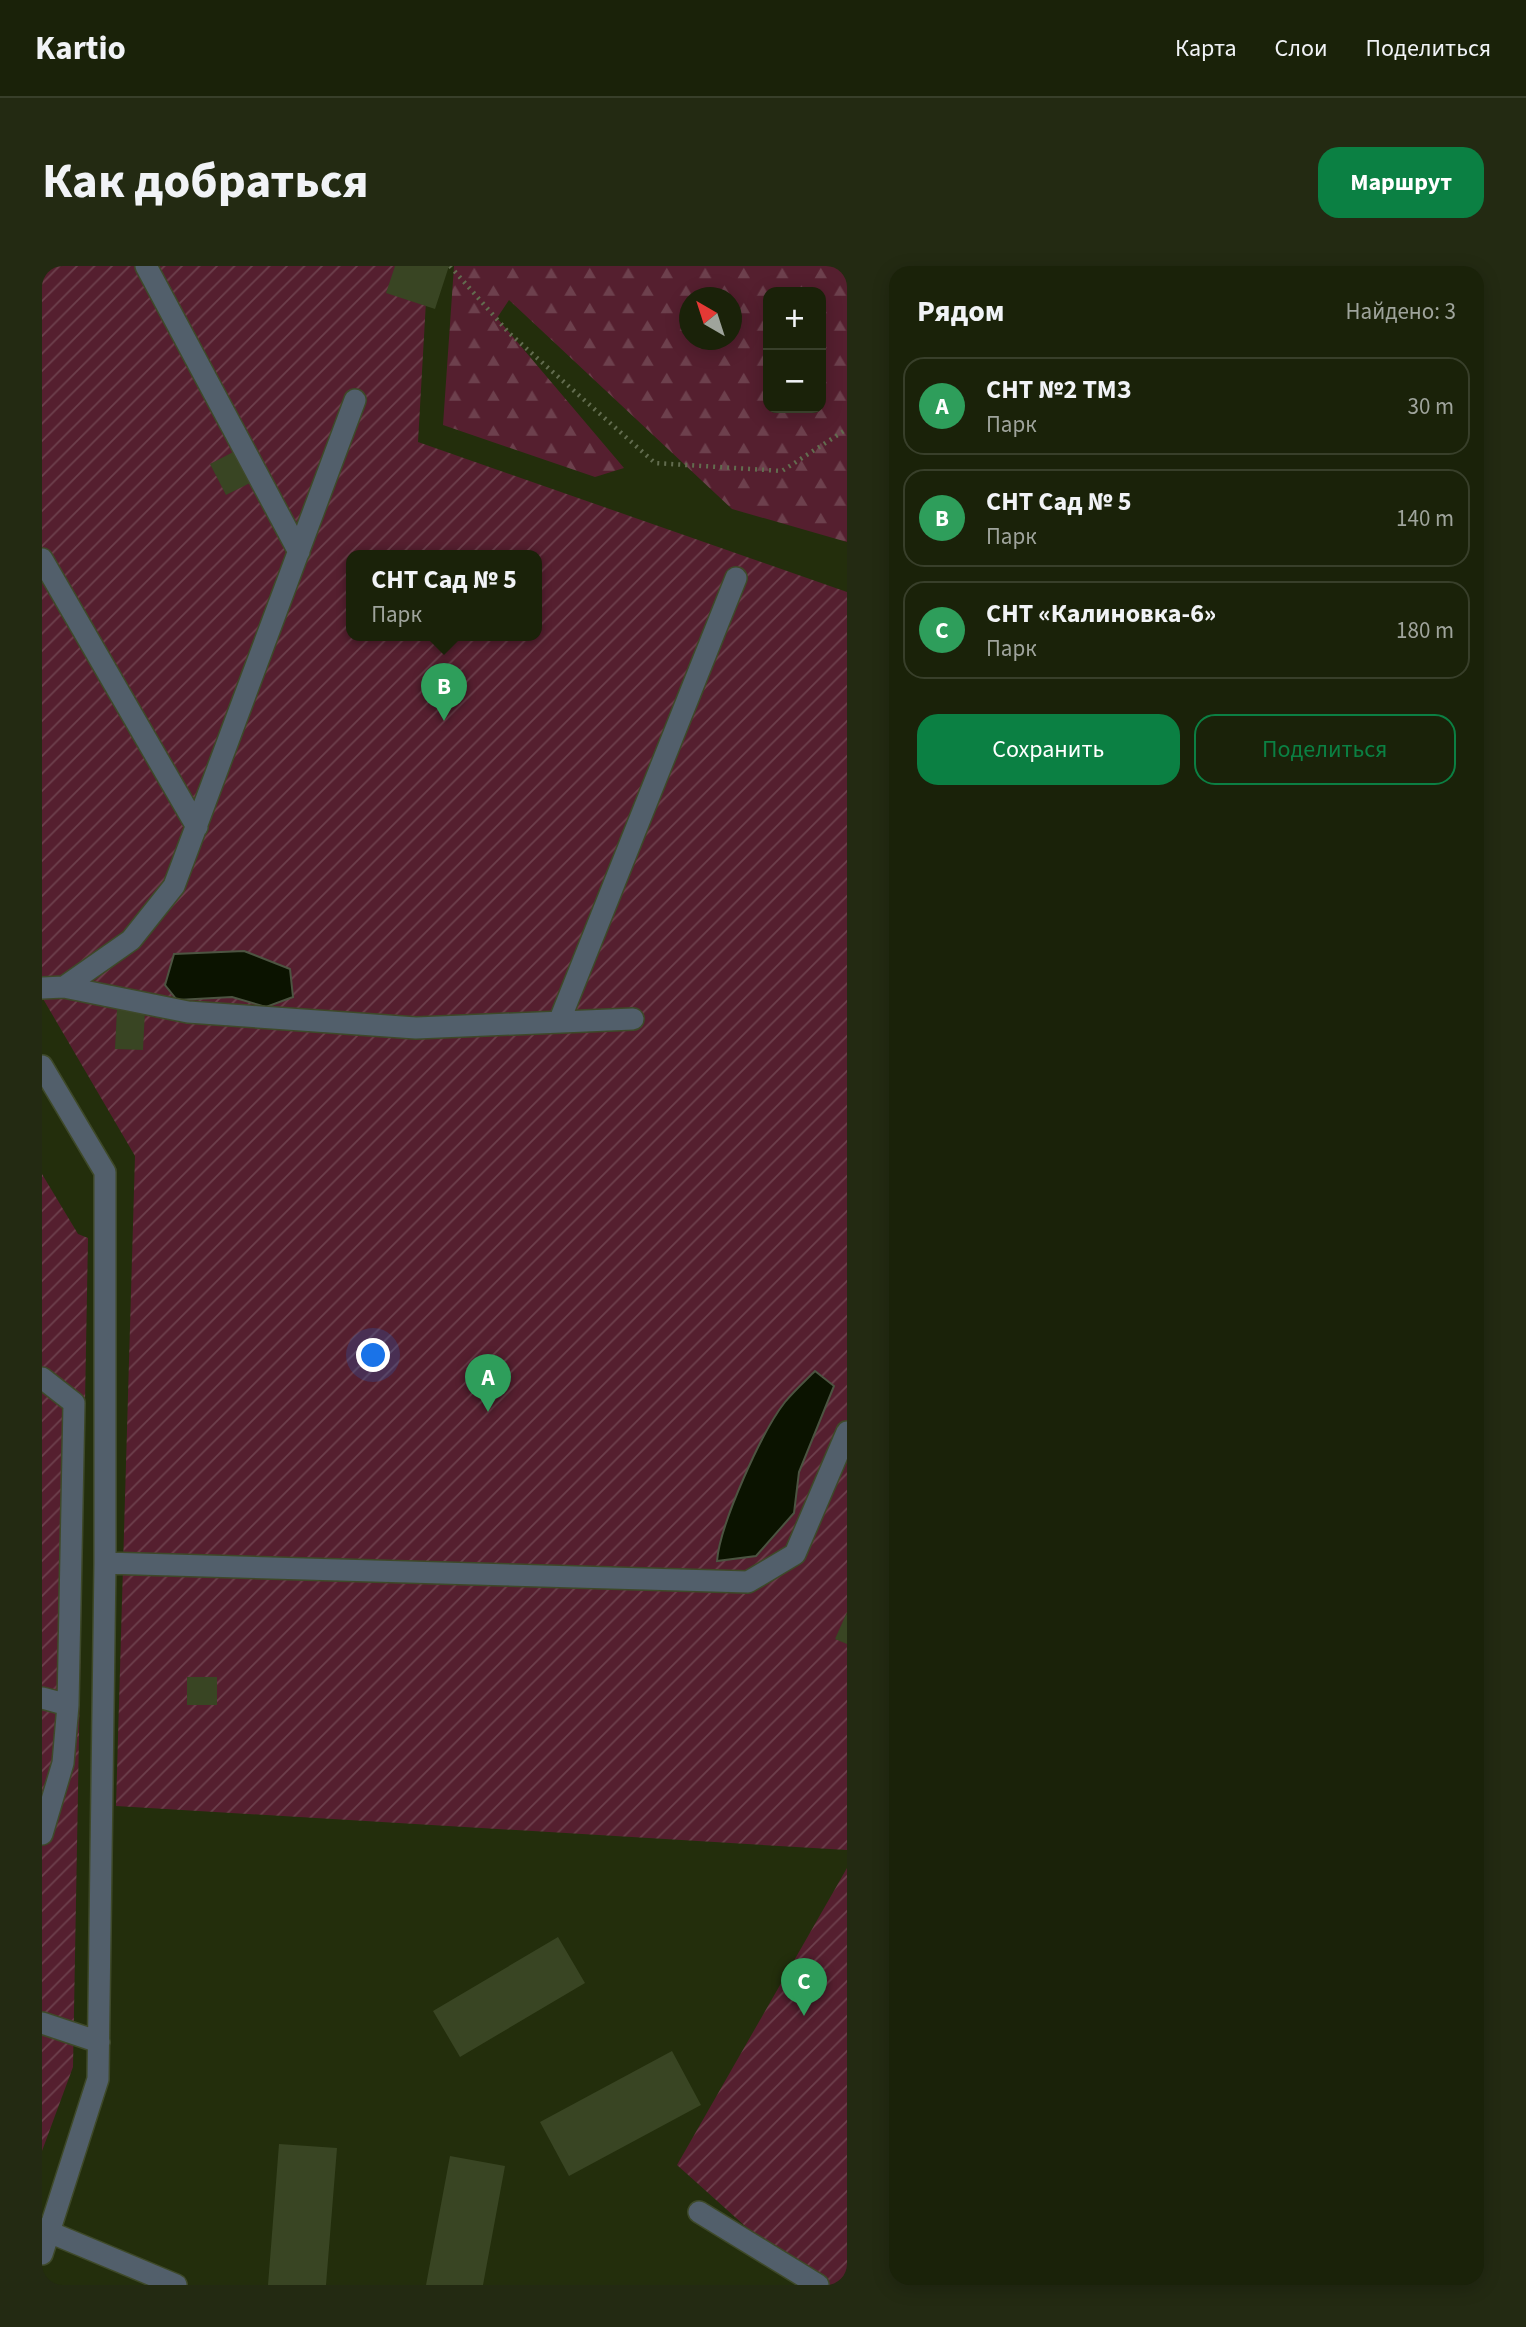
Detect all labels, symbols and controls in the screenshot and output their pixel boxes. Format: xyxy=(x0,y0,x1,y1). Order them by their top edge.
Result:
text: Kartio xyxy=(35,25,126,72)
text: Карта xyxy=(1175,31,1237,66)
text: Слои xyxy=(1275,31,1328,66)
text: Поделиться xyxy=(1366,31,1491,66)
text: Как добраться xyxy=(42,147,369,217)
button: Маршрут xyxy=(1318,147,1484,218)
north arrow xyxy=(679,287,742,350)
map controls xyxy=(763,287,826,413)
button: + xyxy=(763,287,826,350)
text: Рядом xyxy=(917,290,1005,333)
text: Найдено: 3 xyxy=(1346,295,1456,328)
button: − xyxy=(763,350,826,413)
text: СНТ №2 ТМЗ xyxy=(986,371,1131,408)
text: A xyxy=(935,390,949,423)
text: 30 m xyxy=(1407,390,1454,423)
text: Парк xyxy=(986,408,1037,441)
text: СНТ Сад № 5 xyxy=(986,483,1132,520)
text: B xyxy=(935,502,949,535)
text: 140 m xyxy=(1396,502,1454,535)
text: Парк xyxy=(986,520,1037,553)
popup xyxy=(346,550,542,641)
text: СНТ Сад № 5 xyxy=(371,561,517,598)
text: СНТ «Калиновка-6» xyxy=(986,595,1216,632)
text: Парк xyxy=(371,598,422,631)
text: C xyxy=(935,614,949,647)
text: 180 m xyxy=(1396,614,1454,647)
text: Парк xyxy=(986,632,1037,665)
pin: B xyxy=(421,663,467,721)
button: Сохранить xyxy=(917,714,1180,785)
button: Поделиться xyxy=(1194,714,1456,785)
your location xyxy=(356,1338,390,1372)
pin: A xyxy=(465,1354,511,1412)
pin: C xyxy=(781,1958,827,2016)

